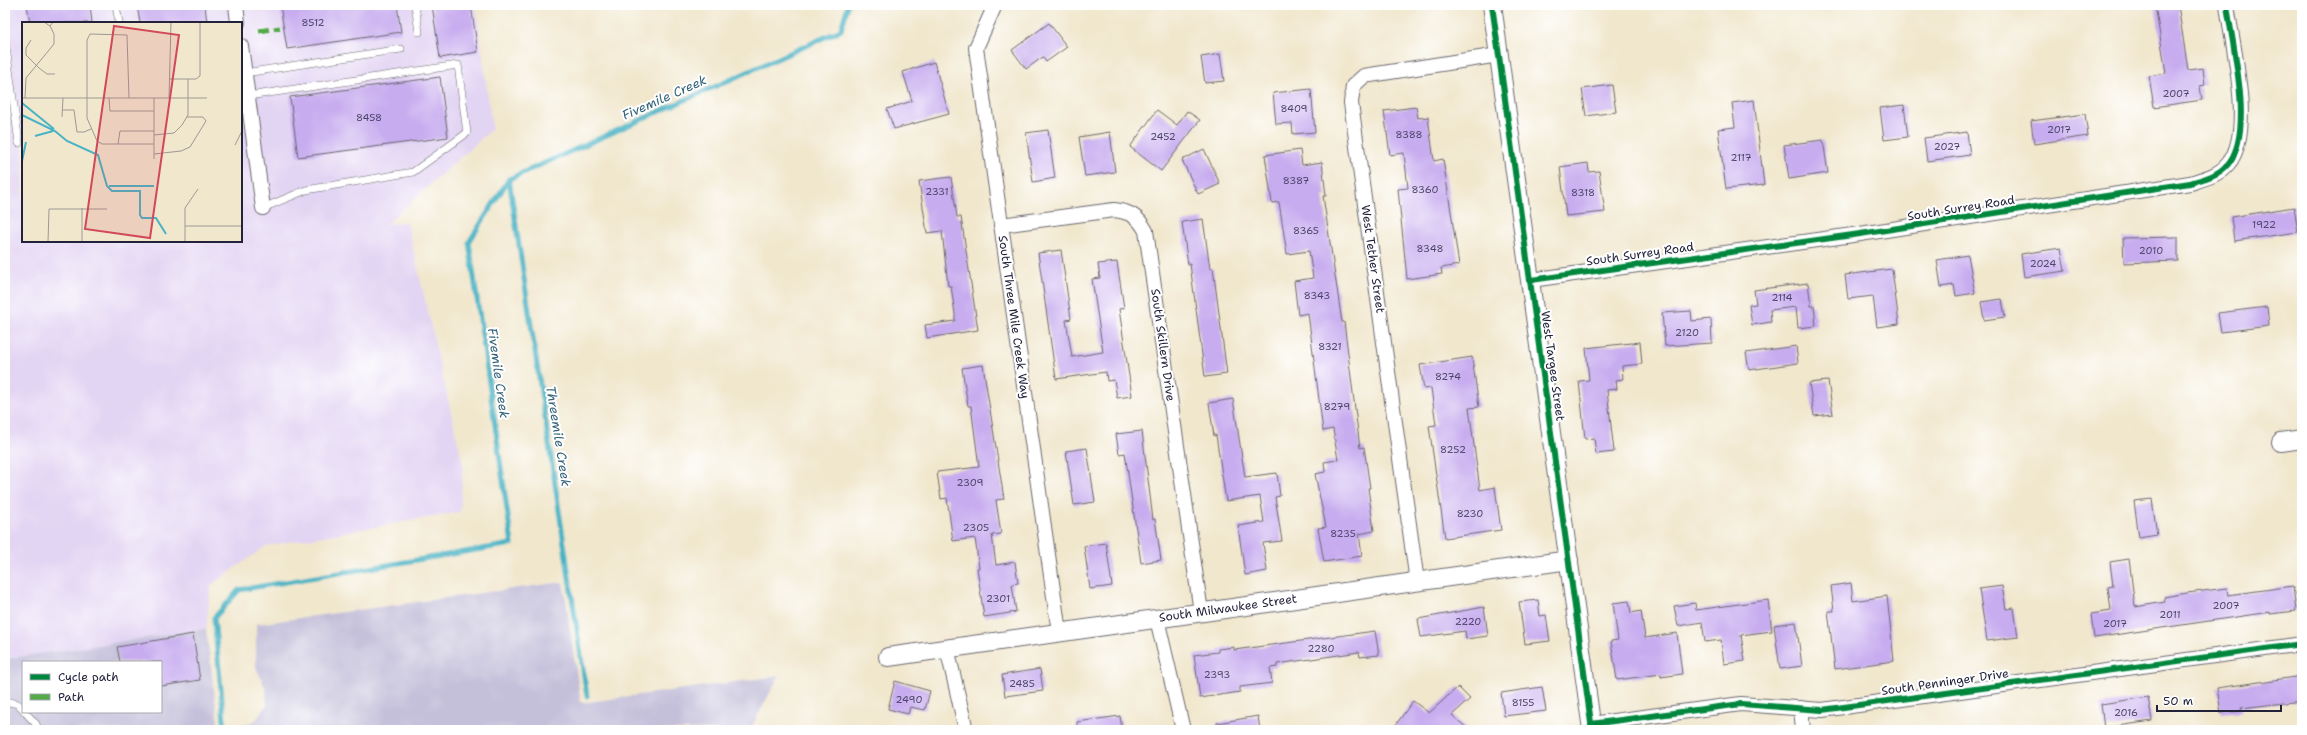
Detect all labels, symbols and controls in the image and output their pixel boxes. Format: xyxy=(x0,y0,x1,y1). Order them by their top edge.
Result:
house number: 8512 xyxy=(301,16,325,29)
inset map xyxy=(22,22,242,242)
water label: Fivemile Creek xyxy=(619,71,710,124)
house number: 2007 xyxy=(2162,87,2190,100)
house number: 8409 xyxy=(1280,102,1308,115)
house number: 8458 xyxy=(356,111,382,124)
house number: 2017 xyxy=(2047,123,2071,136)
house number: 8388 xyxy=(1396,128,1422,141)
house number: 2452 xyxy=(1150,130,1176,143)
house number: 2027 xyxy=(1934,140,1960,153)
house number: 2117 xyxy=(1730,151,1752,164)
house number: 8387 xyxy=(1283,174,1309,187)
house number: 8360 xyxy=(1412,183,1438,196)
house number: 2331 xyxy=(925,185,949,198)
house number: 8318 xyxy=(1571,186,1595,199)
street label: South Surrey Road xyxy=(1906,192,2016,224)
street label: West Tether Street xyxy=(1357,204,1389,314)
house number: 1922 xyxy=(2252,218,2276,231)
house number: 8365 xyxy=(1293,224,1319,237)
street label: South Three Mile Creek Way xyxy=(995,234,1033,400)
street label: South Surrey Road xyxy=(1585,238,1695,269)
house number: 8348 xyxy=(1417,242,1443,255)
house number: 2010 xyxy=(2139,244,2163,257)
house number: 2024 xyxy=(2030,257,2056,270)
street label: South Skillern Drive xyxy=(1147,288,1179,403)
house number: 8343 xyxy=(1304,289,1330,302)
house number: 2114 xyxy=(1771,291,1793,304)
street label: West Targee Street xyxy=(1537,310,1569,422)
house number: 2120 xyxy=(1675,326,1699,339)
water label: Fivemile Creek xyxy=(484,327,513,420)
house number: 8321 xyxy=(1318,340,1342,353)
house number: 8274 xyxy=(1435,370,1461,383)
water label: Threemile Creek xyxy=(542,384,575,488)
house number: 8279 xyxy=(1324,400,1350,413)
house number: 8252 xyxy=(1440,443,1466,456)
house number: 2309 xyxy=(956,476,984,489)
house number: 8230 xyxy=(1457,507,1483,520)
house number: 2305 xyxy=(963,521,989,534)
house number: 8235 xyxy=(1330,527,1356,540)
street label: South Milwaukee Street xyxy=(1158,590,1298,626)
house number: 2301 xyxy=(986,592,1010,605)
house number: 2007 xyxy=(2212,599,2240,612)
house number: 2011 xyxy=(2159,608,2181,621)
house number: 2220 xyxy=(1455,615,1481,628)
house number: 2017 xyxy=(2103,617,2127,630)
house number: 2280 xyxy=(1308,642,1334,655)
legend xyxy=(22,661,162,713)
street label: South Penninger Drive xyxy=(1880,665,2010,699)
house number: 2393 xyxy=(1204,668,1230,681)
text: Cycle path xyxy=(58,669,119,685)
house number: 2485 xyxy=(1009,677,1035,690)
scale bar xyxy=(2157,687,2281,713)
text: Path xyxy=(58,689,84,705)
house number: 2490 xyxy=(896,693,922,706)
text: 50 m xyxy=(2163,693,2193,709)
house number: 8155 xyxy=(1512,696,1534,709)
house number: 2016 xyxy=(2114,706,2138,719)

